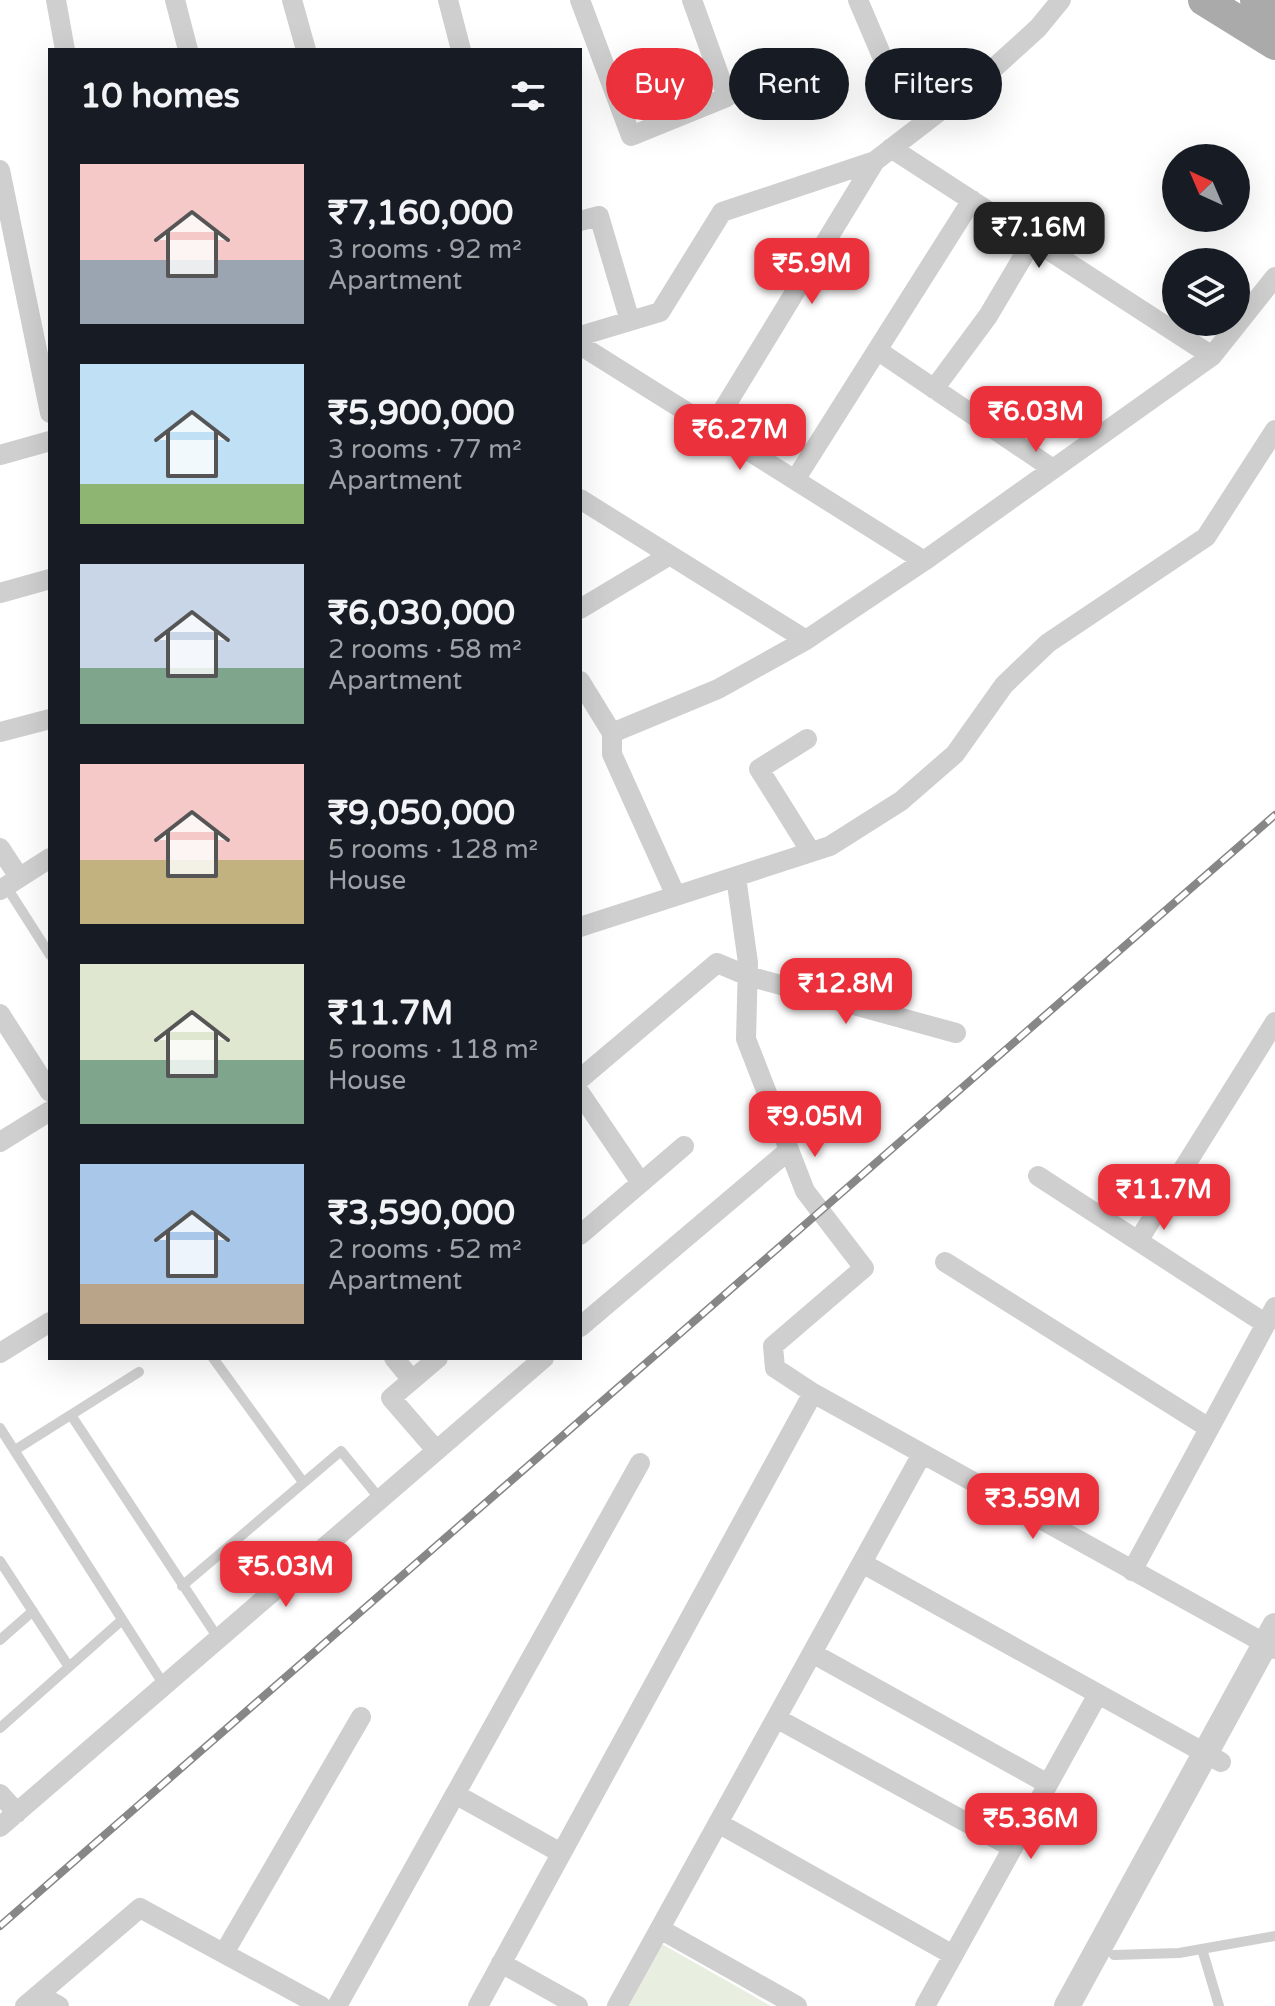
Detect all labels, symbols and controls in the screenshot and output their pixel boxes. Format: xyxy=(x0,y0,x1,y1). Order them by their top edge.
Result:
chip: Buy xyxy=(606,48,713,120)
chip: Rent xyxy=(729,48,849,120)
chip: Filters xyxy=(865,48,1002,120)
icon: filters xyxy=(506,74,550,118)
text: 10 homes xyxy=(80,76,240,117)
north arrow xyxy=(1162,144,1250,232)
map controls xyxy=(1162,144,1250,336)
text: ₹7,160,000 xyxy=(328,193,513,234)
icon: home xyxy=(144,196,240,292)
pin: ₹7.16M xyxy=(974,202,1104,270)
text: ₹7.16M xyxy=(992,212,1086,243)
text: 3 rooms · 92 m² xyxy=(328,234,522,265)
pin: ₹5.9M xyxy=(756,238,868,306)
text: ₹5.9M xyxy=(772,248,852,279)
button: layers xyxy=(1162,248,1250,336)
text: Apartment xyxy=(328,265,462,296)
pin: ₹6.03M xyxy=(971,386,1101,454)
text: ₹5,900,000 xyxy=(328,393,515,434)
icon: home xyxy=(144,396,240,492)
text: ₹6.03M xyxy=(988,396,1084,427)
pin: ₹6.27M xyxy=(675,404,805,472)
text: ₹6.27M xyxy=(692,414,788,445)
text: 3 rooms · 77 m² xyxy=(328,434,522,465)
text: Apartment xyxy=(328,465,462,496)
text: ₹6,030,000 xyxy=(328,593,515,634)
icon: home xyxy=(144,596,240,692)
text: 2 rooms · 58 m² xyxy=(328,634,522,665)
text: Apartment xyxy=(328,665,462,696)
text: ₹9,050,000 xyxy=(328,793,515,834)
icon: home xyxy=(144,796,240,892)
text: 5 rooms · 128 m² xyxy=(328,834,538,865)
text: House xyxy=(328,865,406,896)
pin: ₹12.8M xyxy=(781,958,911,1026)
text: ₹12.8M xyxy=(798,968,894,999)
text: ₹11.7M xyxy=(328,993,453,1034)
icon: home xyxy=(144,996,240,1092)
text: 5 rooms · 118 m² xyxy=(328,1034,538,1065)
text: House xyxy=(328,1065,406,1096)
pin: ₹9.05M xyxy=(750,1091,880,1159)
text: ₹9.05M xyxy=(767,1101,863,1132)
pin: ₹11.7M xyxy=(1099,1164,1229,1232)
text: ₹11.7M xyxy=(1116,1174,1212,1205)
text: ₹3,590,000 xyxy=(328,1193,515,1234)
icon: home xyxy=(144,1196,240,1292)
text: 2 rooms · 52 m² xyxy=(328,1234,522,1265)
text: Apartment xyxy=(328,1265,462,1296)
pin: ₹3.59M xyxy=(968,1473,1098,1541)
text: ₹3.59M xyxy=(985,1483,1081,1514)
pin: ₹5.03M xyxy=(221,1541,351,1609)
text: ₹5.03M xyxy=(238,1551,334,1582)
pin: ₹5.36M xyxy=(966,1793,1096,1861)
text: ₹5.36M xyxy=(983,1803,1079,1834)

